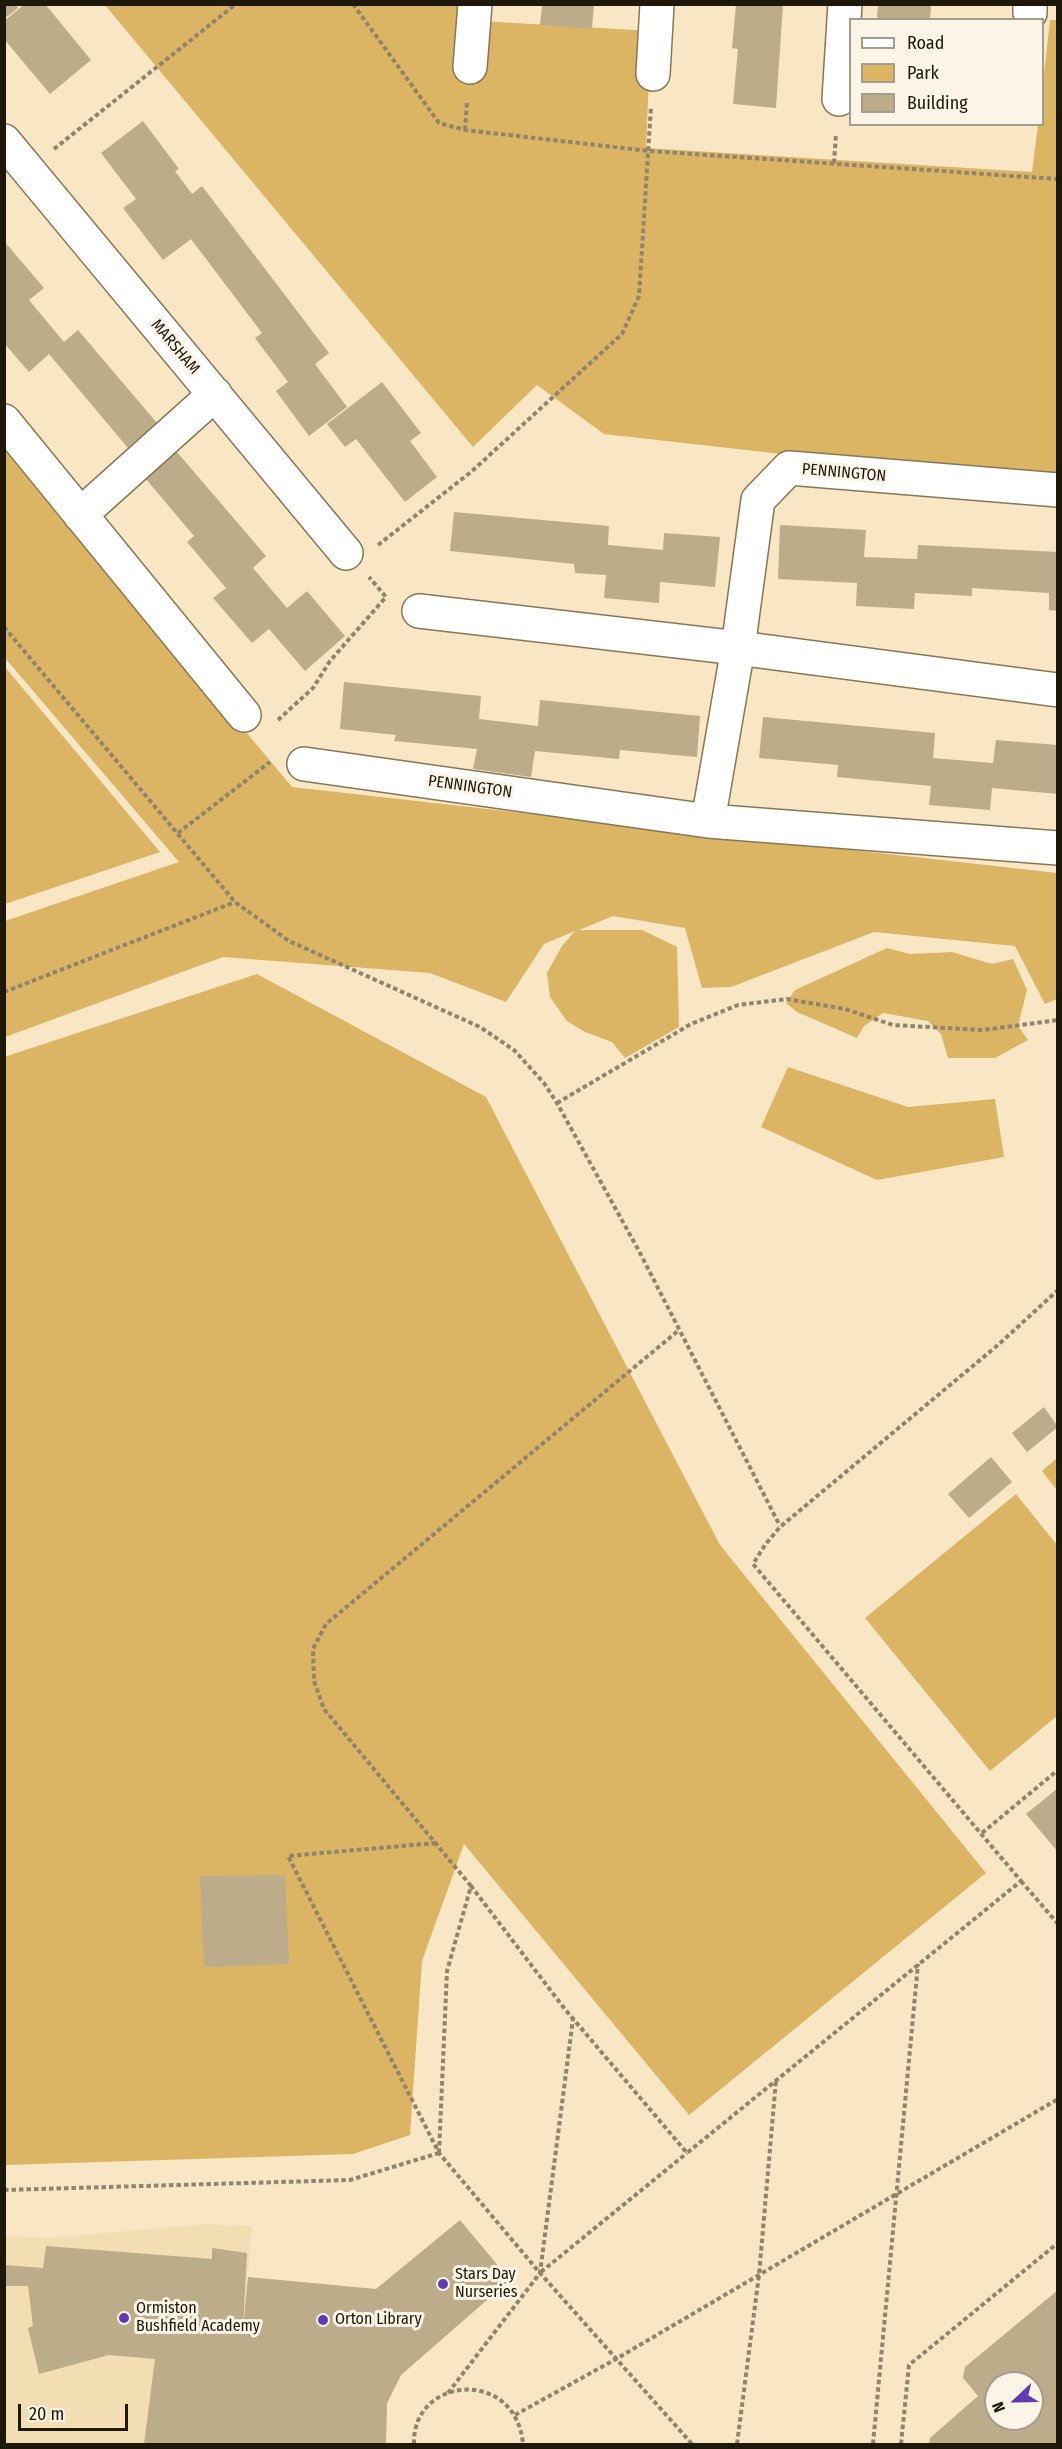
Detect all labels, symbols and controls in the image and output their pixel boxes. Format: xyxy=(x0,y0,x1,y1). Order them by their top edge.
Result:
legend xyxy=(849,18,1044,126)
text: Road xyxy=(907,32,944,54)
text: Park xyxy=(907,62,939,84)
text: Building xyxy=(907,92,968,114)
street label: MARSHAM xyxy=(146,316,204,378)
street label: PENNINGTON xyxy=(801,460,887,486)
street label: PENNINGTON xyxy=(427,772,513,802)
place label: Stars Day Nurseries xyxy=(455,2265,518,2303)
marker: Stars Day Nurseries xyxy=(436,2277,450,2291)
place label: Ormiston Bushfield Academy xyxy=(136,2299,260,2337)
place label: Orton Library xyxy=(335,2310,422,2330)
marker: Ormiston Bushfield Academy xyxy=(117,2311,131,2325)
marker: Orton Library xyxy=(316,2313,330,2327)
north arrow xyxy=(984,2371,1044,2431)
scale bar xyxy=(21,2392,130,2430)
text: N xyxy=(988,2399,1009,2415)
text: 20 m xyxy=(29,2403,64,2425)

